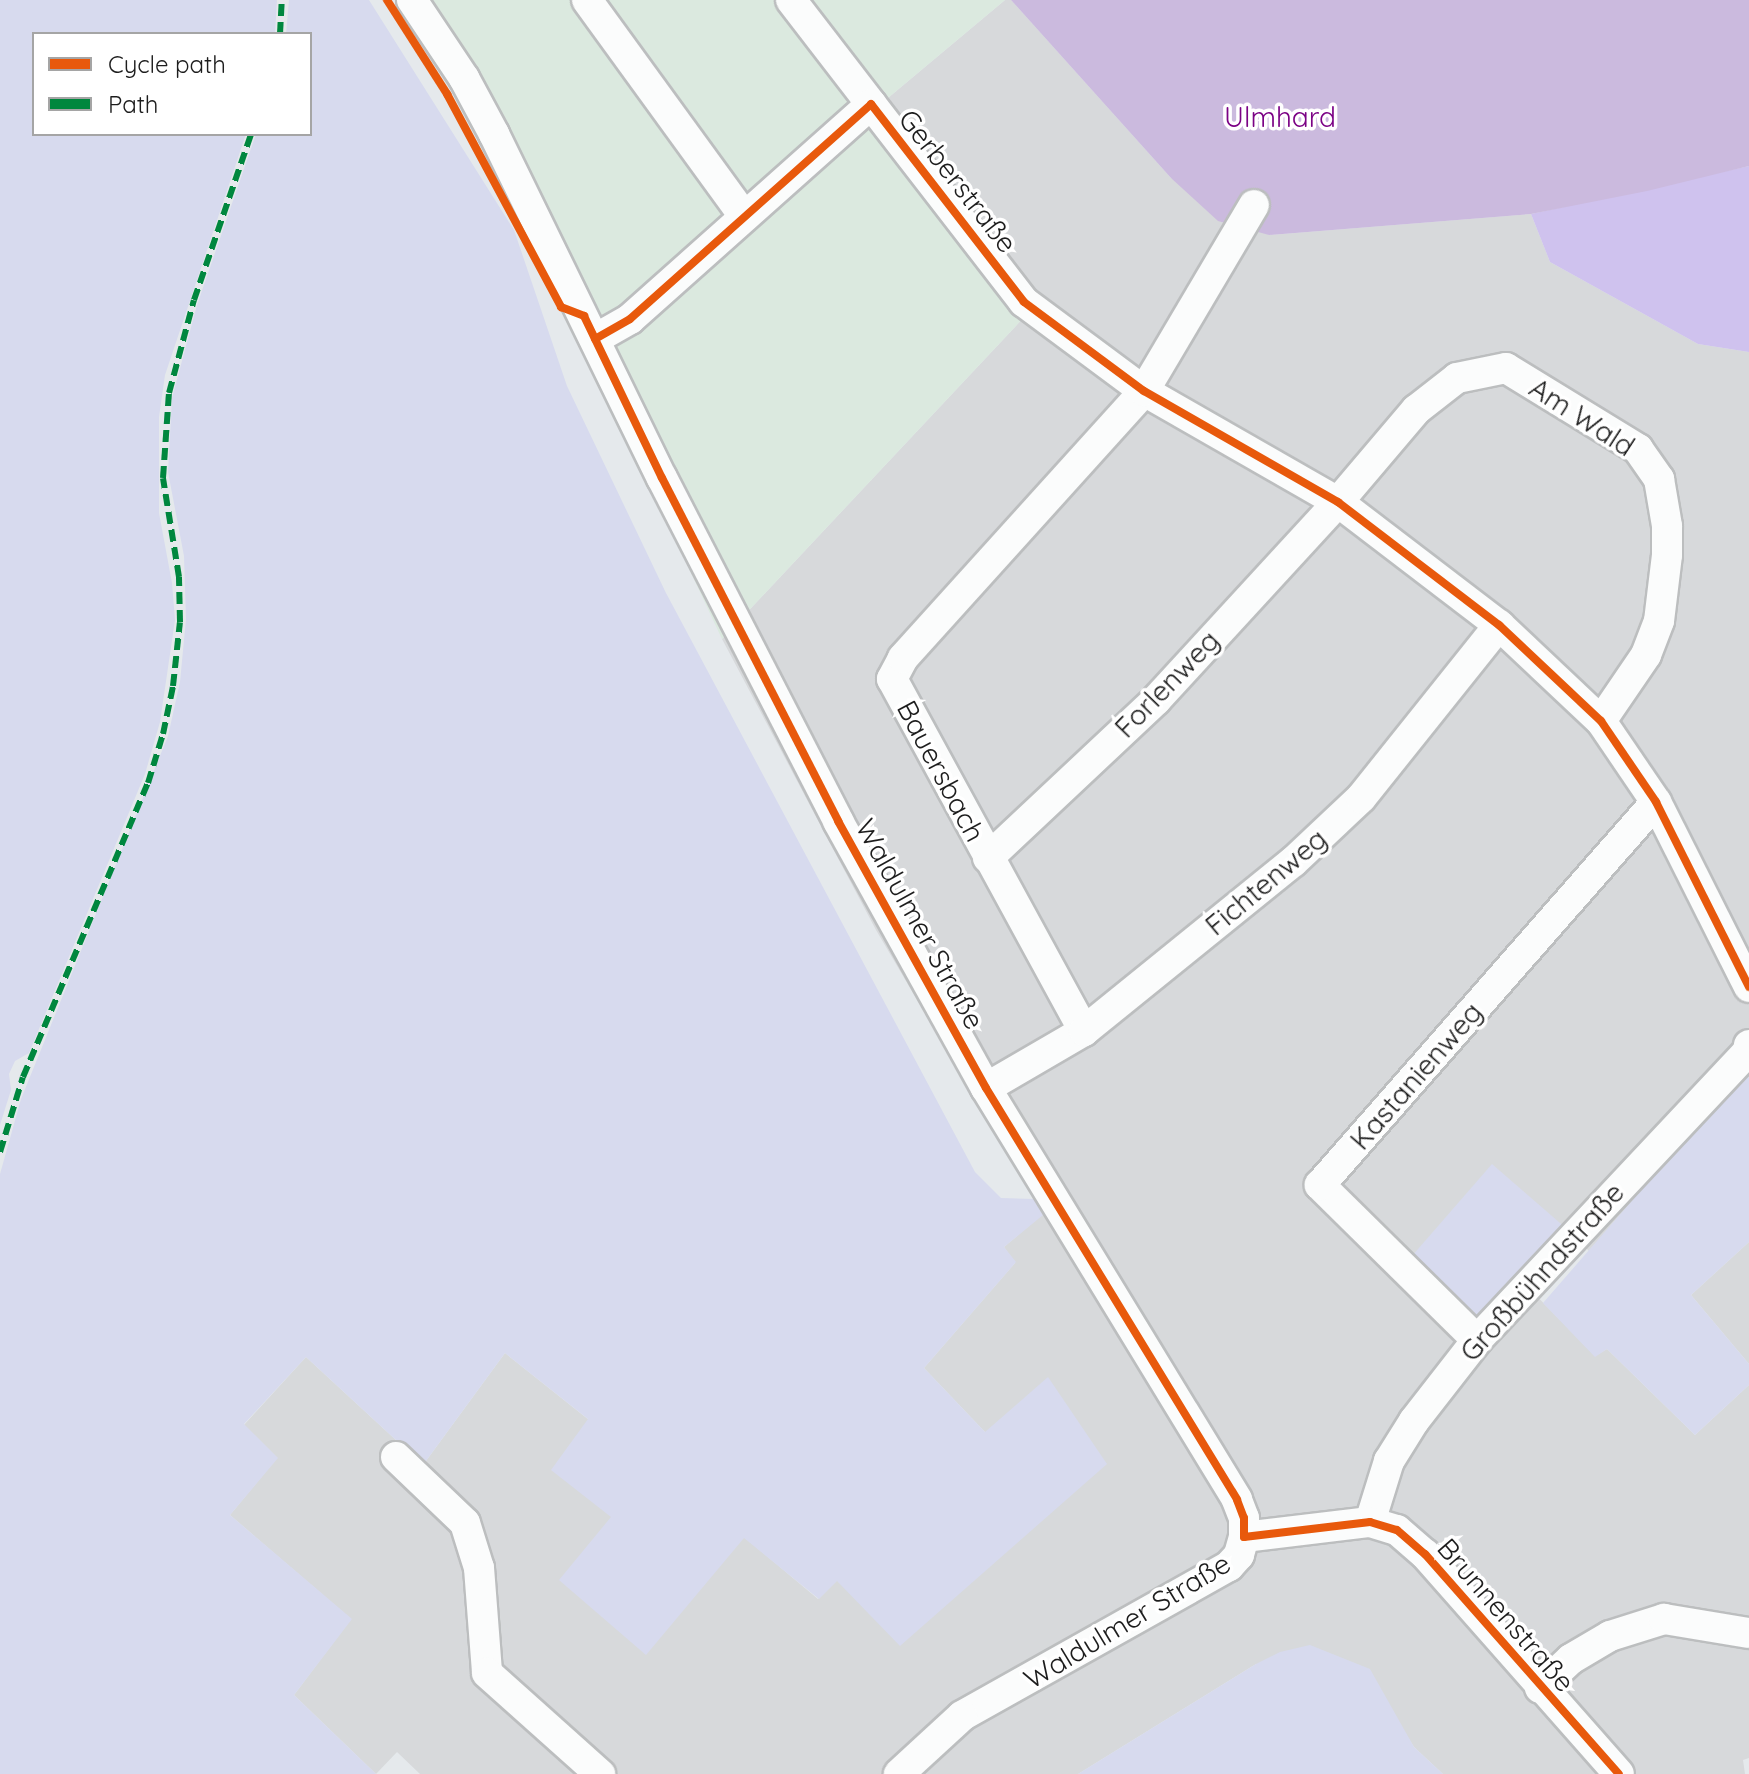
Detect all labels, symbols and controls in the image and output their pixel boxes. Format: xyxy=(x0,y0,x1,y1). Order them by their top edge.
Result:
legend xyxy=(32,32,312,136)
text: Cycle path xyxy=(108,49,226,79)
text: Path xyxy=(108,89,159,119)
park label: Ulmhard xyxy=(1224,100,1336,134)
street label: Gerberstraße xyxy=(892,103,1024,259)
street label: Am Wald xyxy=(1523,371,1641,463)
street label: Forlenweg xyxy=(1108,624,1226,744)
street label: Bauersbach xyxy=(890,695,992,847)
street label: Waldulmer Straße xyxy=(848,813,992,1035)
street label: Fichtenweg xyxy=(1199,822,1333,942)
street label: Kastanienweg xyxy=(1343,996,1489,1156)
street label: Großbühndstraße xyxy=(1453,1176,1631,1368)
street label: Brunnenstraße xyxy=(1430,1531,1582,1699)
street label: Waldulmer Straße xyxy=(1018,1546,1236,1696)

